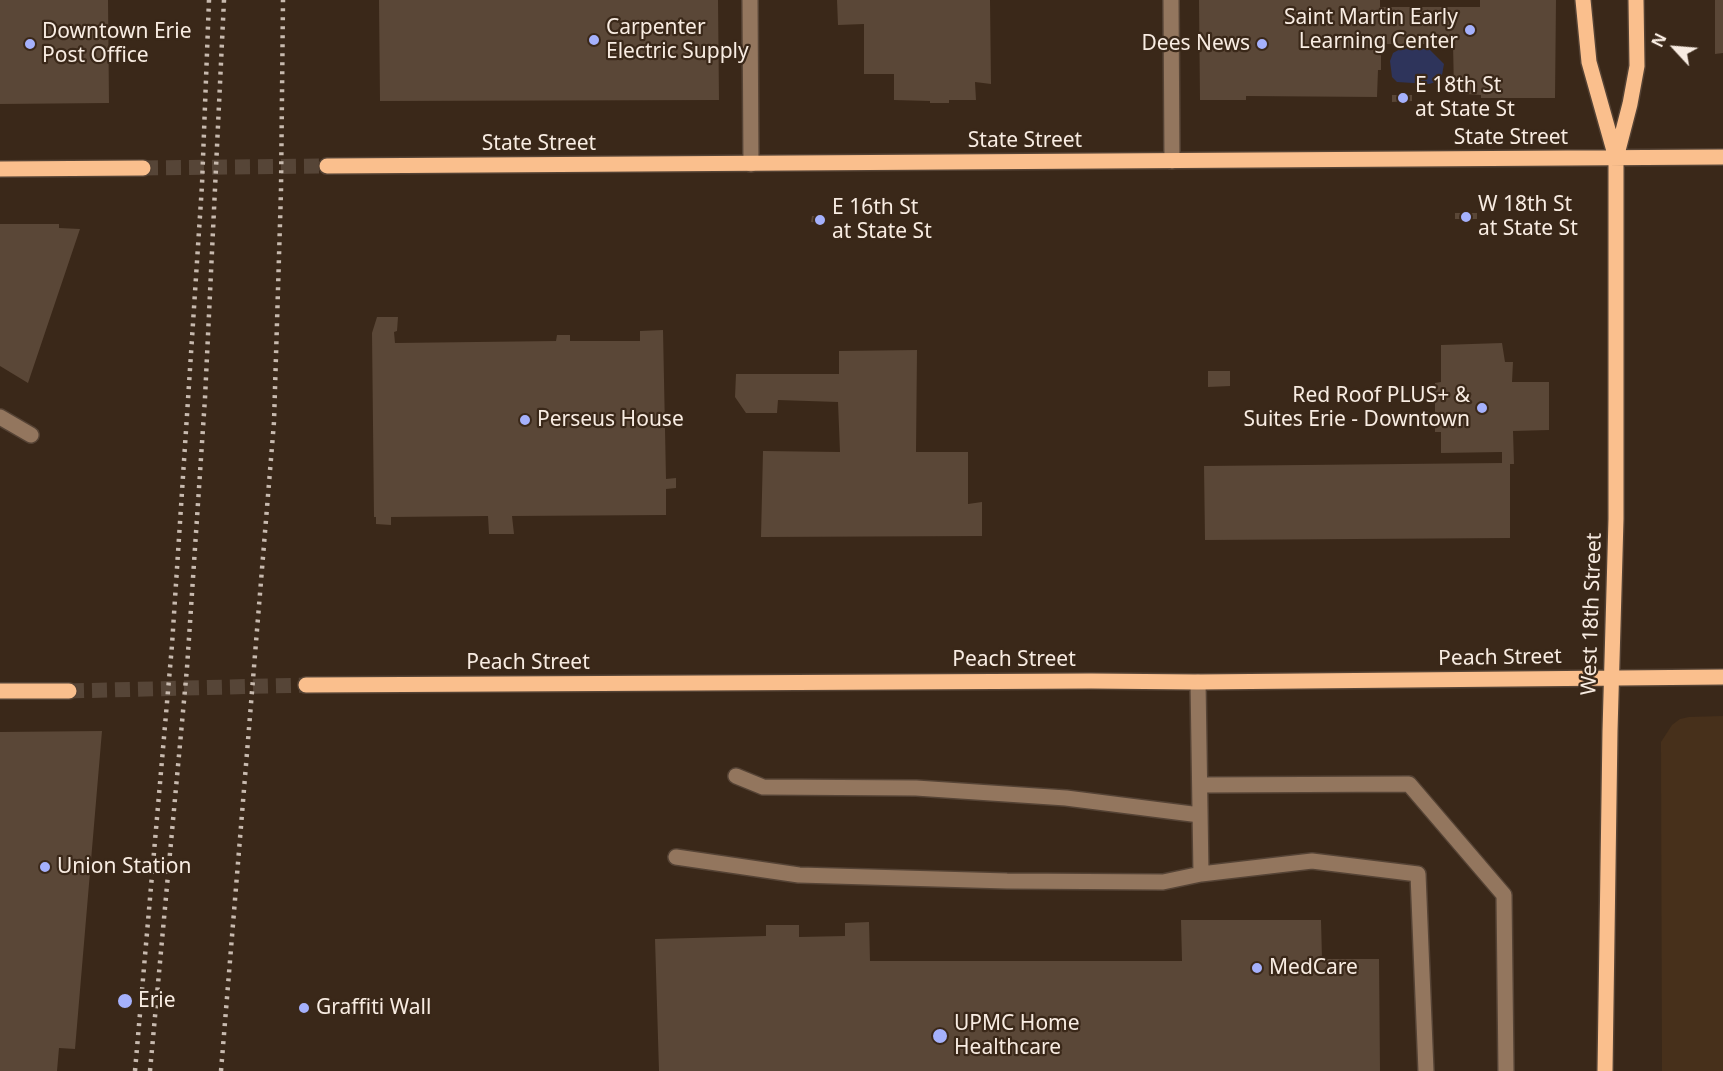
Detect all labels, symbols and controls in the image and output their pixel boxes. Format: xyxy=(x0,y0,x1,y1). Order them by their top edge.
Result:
place label: Saint Martin Early Learning Center xyxy=(1284,5,1458,55)
place label: Carpenter Electric Supply xyxy=(606,15,749,65)
north arrow xyxy=(1645,18,1705,78)
place label: Downtown Erie Post Office xyxy=(42,19,192,69)
marker: Saint Martin Early Learning Center xyxy=(1463,23,1477,37)
text: N xyxy=(1646,29,1672,51)
place label: Dees News xyxy=(1142,31,1250,57)
marker: Carpenter Electric Supply xyxy=(587,33,601,47)
marker: Downtown Erie Post Office xyxy=(23,37,37,51)
marker: Dees News xyxy=(1255,37,1269,51)
place label: E 18th St at State St xyxy=(1415,73,1515,123)
marker: E 18th St at State St xyxy=(1396,91,1410,105)
street label: State Street xyxy=(1454,125,1568,151)
street label: State Street xyxy=(968,128,1082,154)
street label: State Street xyxy=(482,131,596,157)
place label: W 18th St at State St xyxy=(1478,192,1578,242)
place label: E 16th St at State St xyxy=(832,195,932,245)
marker: W 18th St at State St xyxy=(1459,210,1473,224)
marker: E 16th St at State St xyxy=(813,213,827,227)
place label: Red Roof PLUS+ & Suites Erie - Downtown xyxy=(1243,383,1470,433)
marker: Red Roof PLUS+ & Suites Erie - Downtown xyxy=(1475,401,1489,415)
place label: Perseus House xyxy=(537,407,684,433)
marker: Perseus House xyxy=(518,413,532,427)
street label: West 18th Street xyxy=(1577,532,1607,696)
street label: Peach Street xyxy=(1438,644,1562,672)
street label: Peach Street xyxy=(952,647,1076,673)
street label: Peach Street xyxy=(466,650,590,676)
place label: Union Station xyxy=(57,854,191,880)
marker: Union Station xyxy=(38,860,52,874)
place label: MedCare xyxy=(1269,955,1358,981)
marker: MedCare xyxy=(1250,961,1264,975)
place label: Erie xyxy=(138,988,176,1014)
marker: Erie xyxy=(116,992,134,1010)
place label: Graffiti Wall xyxy=(316,995,431,1021)
marker: Graffiti Wall xyxy=(297,1001,311,1015)
place label: UPMC Home Healthcare xyxy=(954,1011,1080,1061)
marker: UPMC Home Healthcare xyxy=(931,1027,949,1045)

